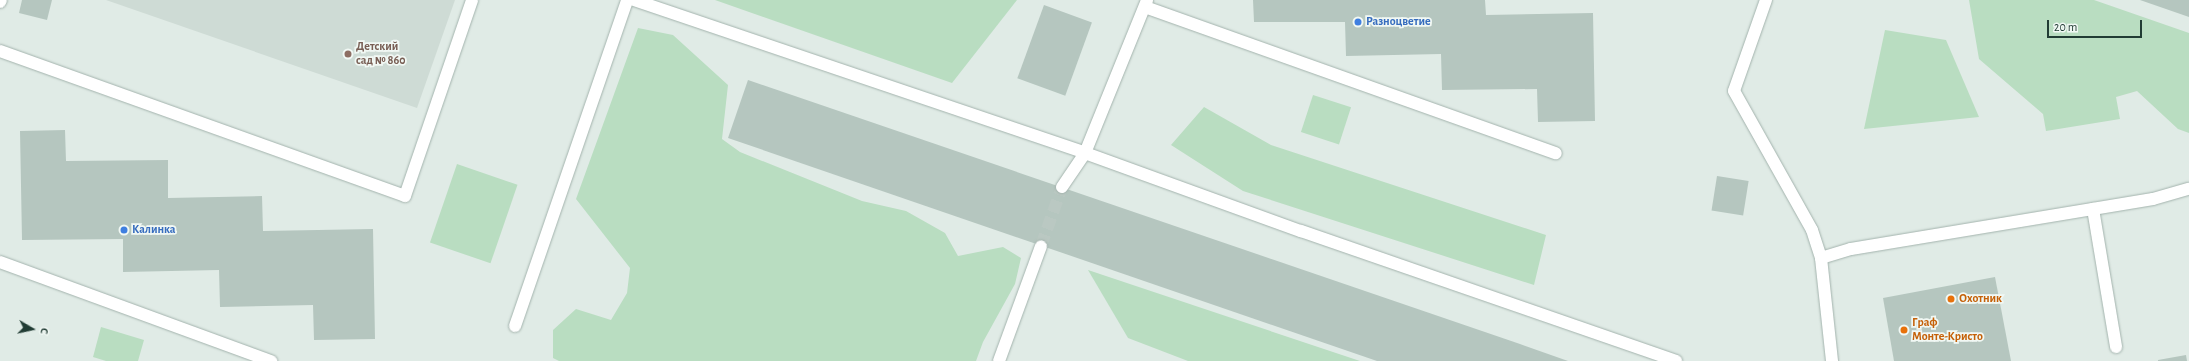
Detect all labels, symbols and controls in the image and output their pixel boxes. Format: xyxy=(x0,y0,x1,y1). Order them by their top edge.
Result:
scale bar xyxy=(2049,12,2144,38)
place label: Разноцветие xyxy=(1366,15,1431,29)
marker: Разноцветие xyxy=(1353,17,1363,27)
text: 20 m xyxy=(2054,21,2077,33)
place label: Детский сад № 860 xyxy=(356,40,405,68)
marker: Детский сад № 860 xyxy=(343,49,353,59)
place label: Калинка xyxy=(132,223,175,237)
marker: Калинка xyxy=(119,225,129,235)
place label: Охотник xyxy=(1959,292,2002,306)
marker: Охотник xyxy=(1946,294,1956,304)
north arrow xyxy=(12,309,52,349)
place label: Граф Монте-Кристо xyxy=(1912,316,1983,344)
marker: Граф Монте-Кристо xyxy=(1899,325,1909,335)
text: С xyxy=(38,327,50,335)

